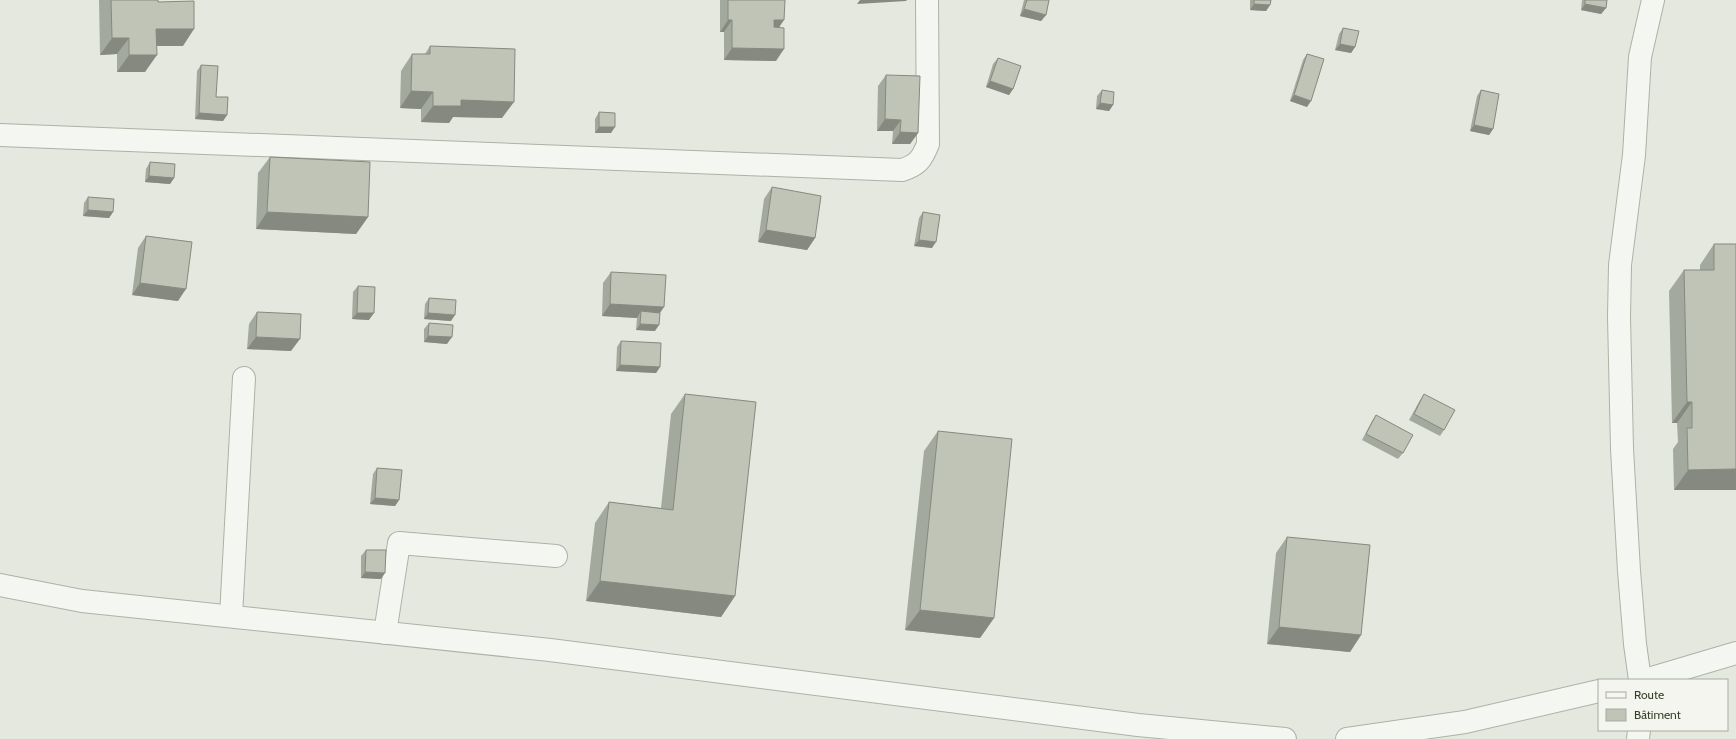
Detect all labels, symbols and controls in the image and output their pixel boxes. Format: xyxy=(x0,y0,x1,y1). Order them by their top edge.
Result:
legend xyxy=(1598,679,1728,731)
text: Route xyxy=(1634,687,1664,702)
text: Bâtiment xyxy=(1634,707,1681,722)

